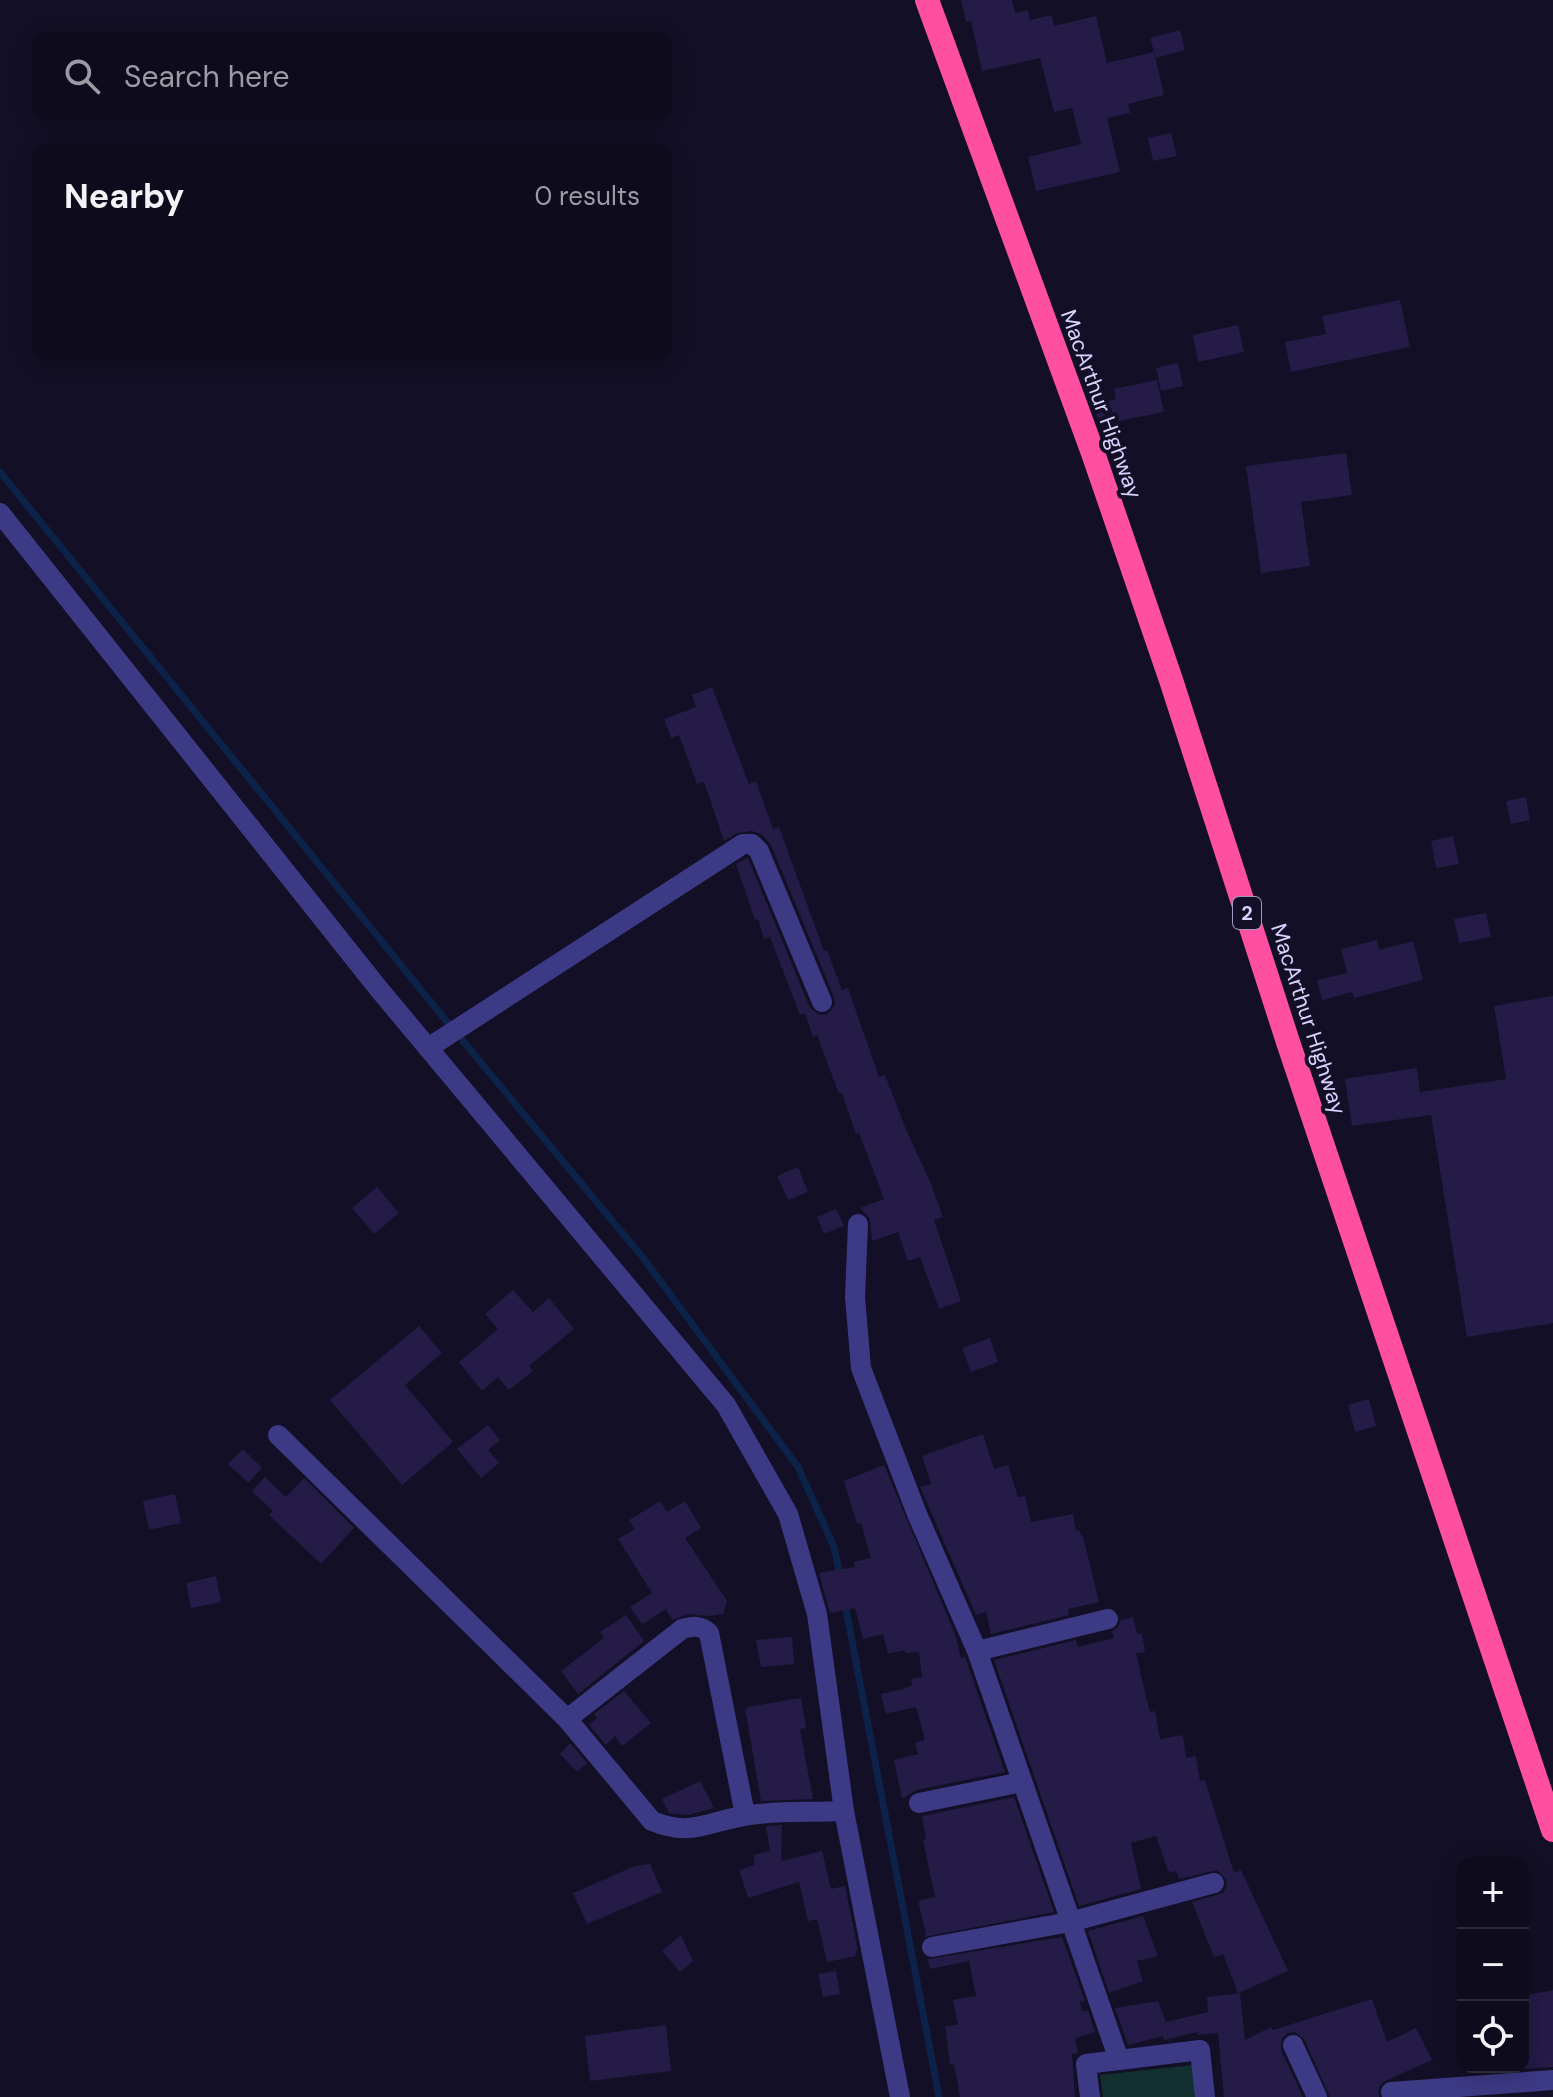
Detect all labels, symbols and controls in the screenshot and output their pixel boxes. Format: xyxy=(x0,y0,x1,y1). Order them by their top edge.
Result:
search box xyxy=(32,32,672,120)
icon: search xyxy=(60,54,104,98)
text: Search here xyxy=(124,57,290,96)
text: Nearby xyxy=(64,174,184,219)
text: 0 results xyxy=(534,179,640,213)
street label: MacArthur Highway xyxy=(1054,306,1149,503)
road number: 2 xyxy=(1233,897,1261,929)
street label: MacArthur Highway xyxy=(1264,920,1353,1118)
map controls xyxy=(1457,1857,1529,2073)
button: + xyxy=(1457,1857,1529,1929)
button: − xyxy=(1457,1929,1529,2001)
button: locate xyxy=(1457,2001,1529,2073)

